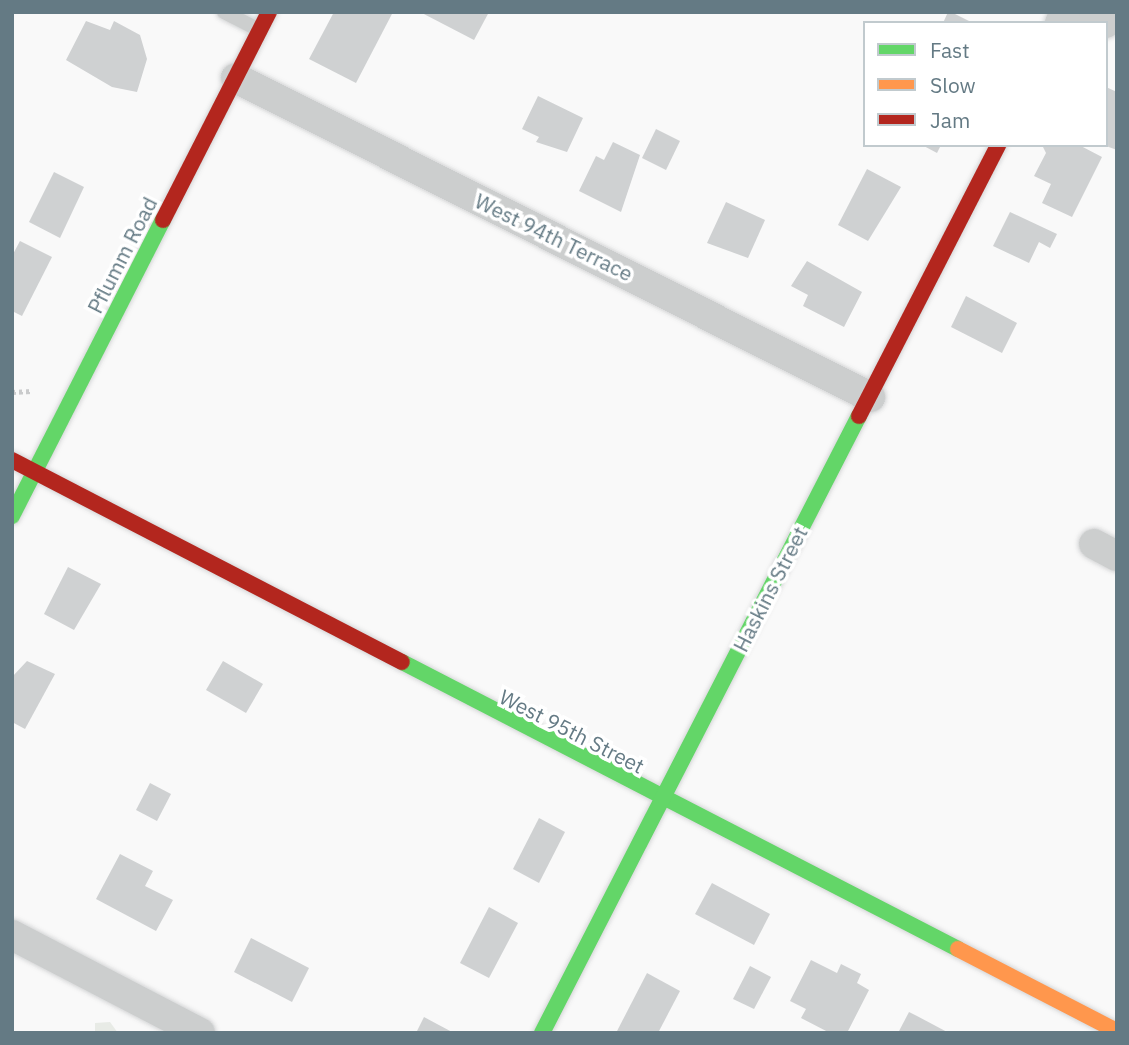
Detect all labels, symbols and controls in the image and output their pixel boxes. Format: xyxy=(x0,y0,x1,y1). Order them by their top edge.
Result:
legend xyxy=(863,21,1108,147)
text: Fast xyxy=(930,36,970,64)
text: Slow xyxy=(930,71,976,99)
text: Jam xyxy=(930,106,970,134)
street label: West 94th Terrace xyxy=(471,188,637,286)
street label: Pflumm Road xyxy=(82,193,162,317)
street label: Haskins Street xyxy=(728,522,812,656)
street label: West 95th Street xyxy=(495,684,649,778)

